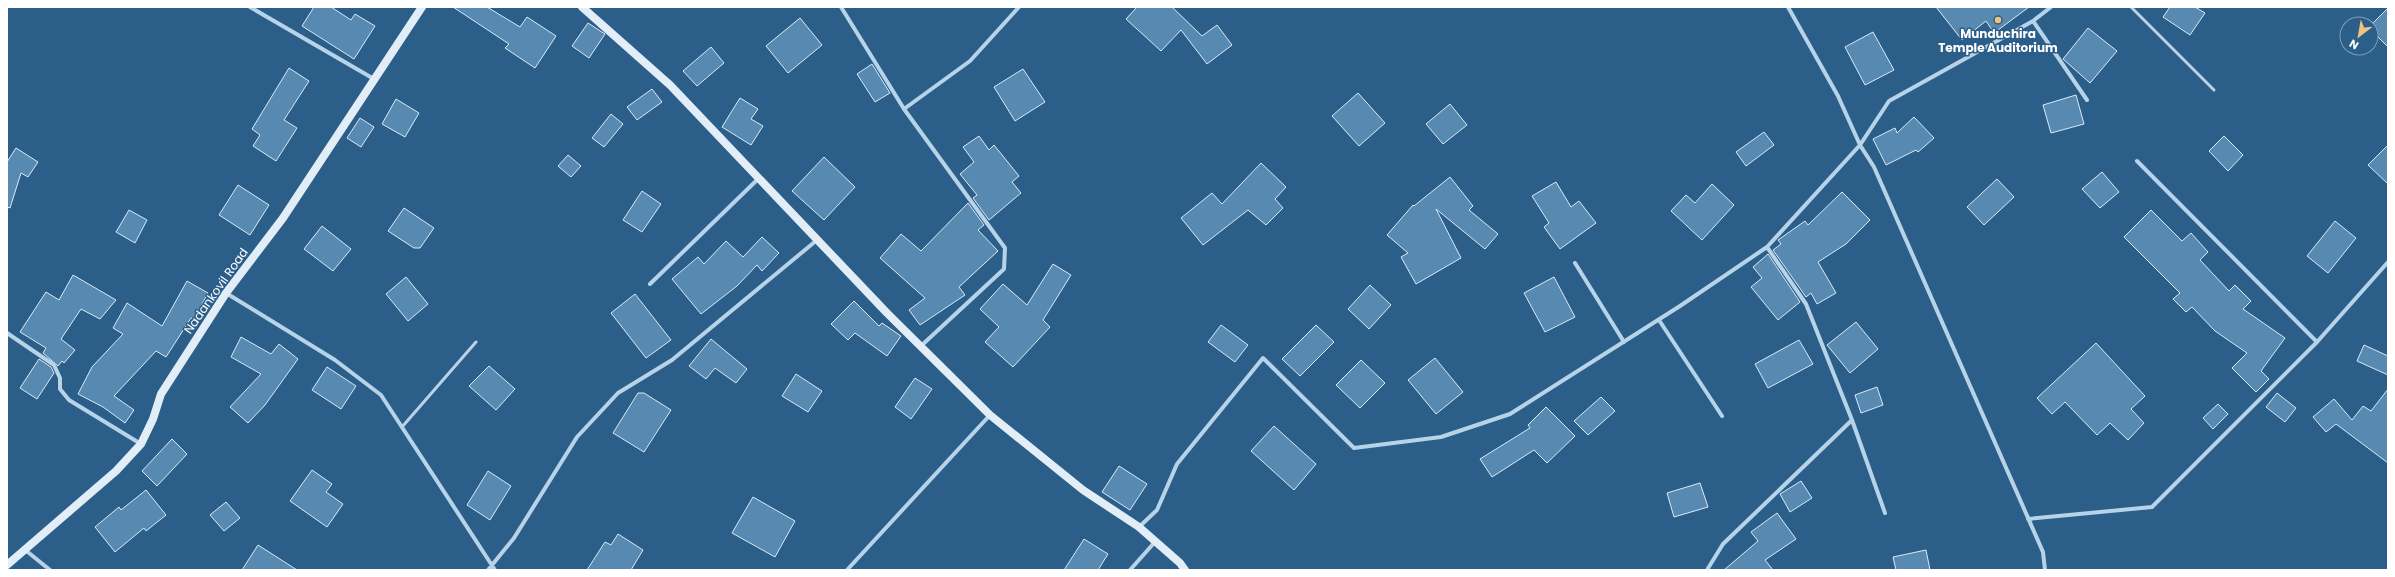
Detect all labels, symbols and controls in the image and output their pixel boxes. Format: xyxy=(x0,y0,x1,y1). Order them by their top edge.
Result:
marker: Munduchira Temple Auditorium xyxy=(1993,15,2003,25)
north arrow xyxy=(2339,16,2379,56)
place label: Munduchira Temple Auditorium xyxy=(1938,25,2058,56)
text: N xyxy=(2346,36,2362,54)
street label: Nadankovil Road xyxy=(180,244,252,337)

